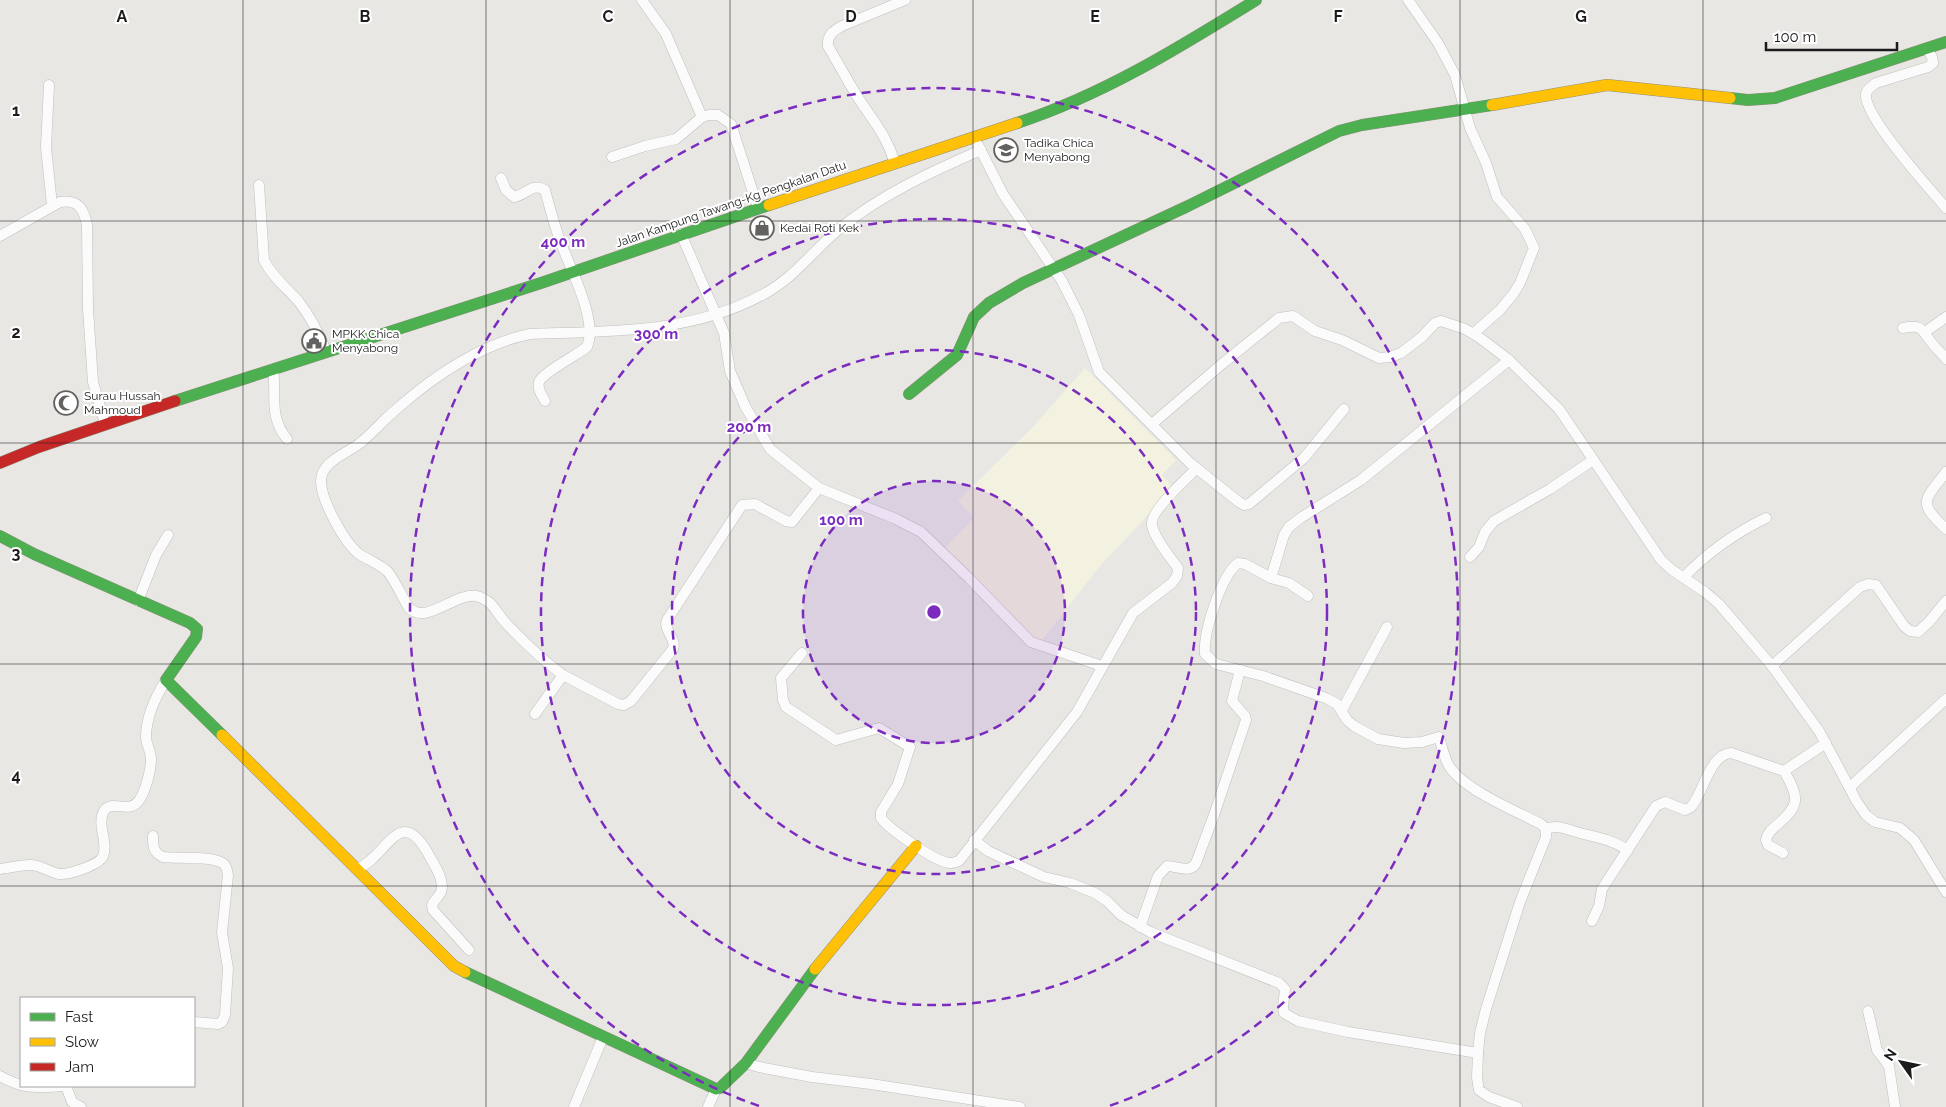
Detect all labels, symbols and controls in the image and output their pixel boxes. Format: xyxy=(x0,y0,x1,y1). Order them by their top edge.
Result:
text: A xyxy=(117,7,128,26)
text: B xyxy=(360,7,371,26)
text: C xyxy=(603,7,614,26)
text: D xyxy=(845,7,857,26)
text: E xyxy=(1090,7,1100,26)
text: F xyxy=(1333,7,1343,26)
text: G xyxy=(1575,7,1587,26)
scale bar xyxy=(1766,20,1897,52)
text: 100 m xyxy=(1774,28,1816,46)
text: 1 xyxy=(12,101,20,120)
place label: Tadika Chica Menyabong xyxy=(1024,136,1094,164)
school or university icon: Tadika Chica Menyabong xyxy=(993,137,1019,163)
street label: Jalan Kampung Tawang-Kg Pengkalan Datu xyxy=(614,158,848,250)
shop icon: Kedai Roti Kek xyxy=(749,215,775,241)
place label: Kedai Roti Kek xyxy=(780,221,860,235)
text: 400 m xyxy=(541,233,585,251)
text: 2 xyxy=(11,323,21,342)
text: 300 m xyxy=(634,325,678,343)
place label: MPKK Chica Menyabong xyxy=(332,327,399,355)
public building icon: MPKK Chica Menyabong xyxy=(301,328,327,354)
place label: Surau Hussah Mahmoud xyxy=(84,389,160,417)
mosque icon: Surau Hussah Mahmoud xyxy=(53,390,79,416)
text: 200 m xyxy=(727,418,771,436)
text: 100 m xyxy=(819,511,863,529)
text: 3 xyxy=(12,544,21,563)
centre of rings xyxy=(925,603,943,621)
text: 4 xyxy=(11,766,21,785)
legend xyxy=(20,997,195,1087)
text: Fast xyxy=(65,1008,93,1026)
text: Slow xyxy=(65,1033,99,1051)
north arrow xyxy=(1876,1037,1926,1087)
text: N xyxy=(1880,1046,1900,1064)
text: Jam xyxy=(65,1058,94,1076)

